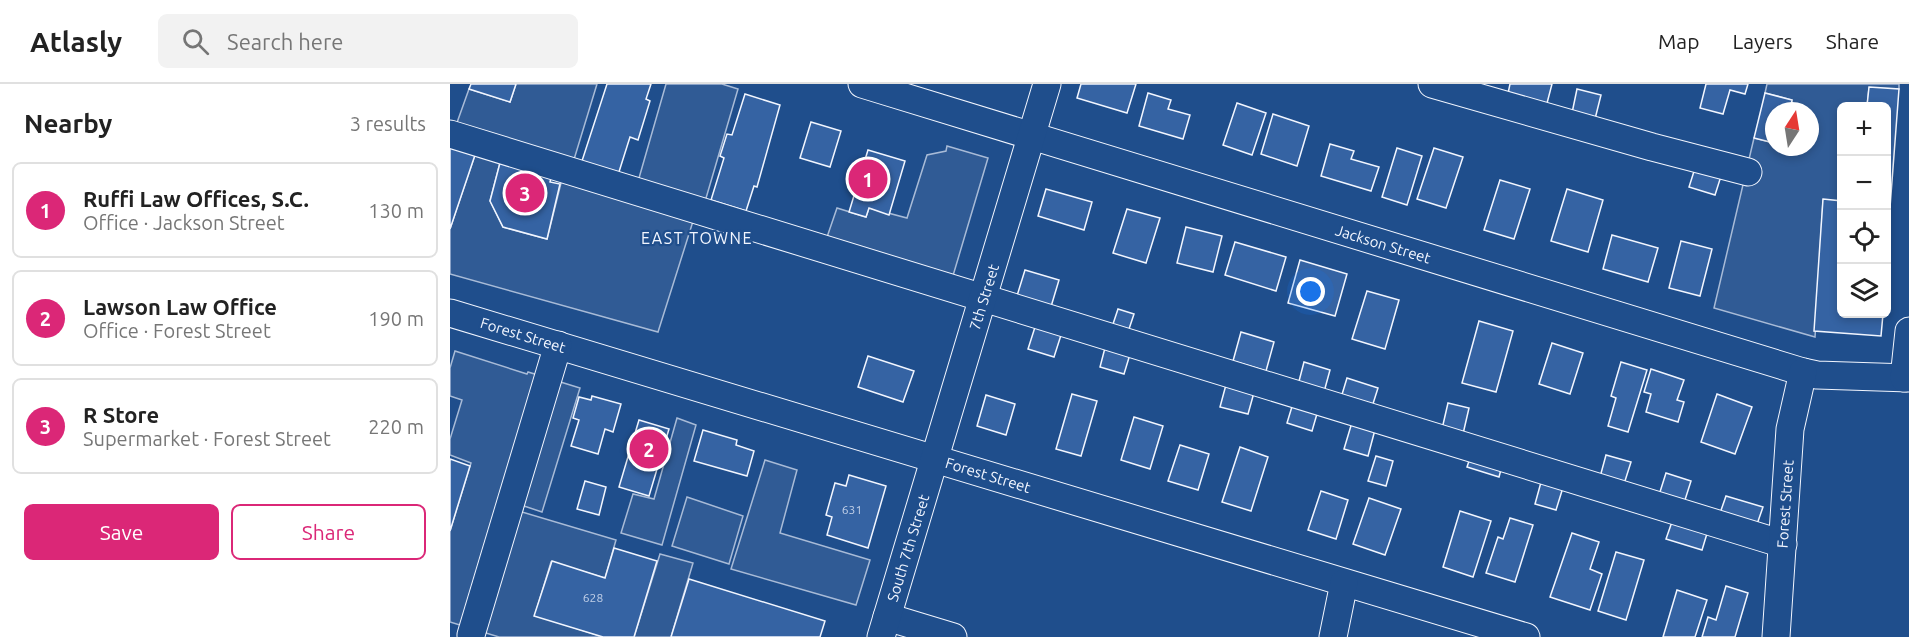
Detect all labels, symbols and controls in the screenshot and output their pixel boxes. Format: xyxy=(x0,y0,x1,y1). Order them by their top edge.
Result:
search box xyxy=(158,14,578,68)
icon: search xyxy=(179,25,212,58)
text: Atlasly xyxy=(30,26,122,57)
text: Search here xyxy=(227,29,343,54)
text: Map xyxy=(1658,29,1699,53)
text: Layers xyxy=(1732,29,1793,53)
text: Share xyxy=(1826,29,1879,53)
north arrow xyxy=(1765,102,1819,156)
map controls xyxy=(1837,102,1891,318)
button: + xyxy=(1837,102,1891,156)
text: Nearby xyxy=(24,109,112,138)
text: 3 results xyxy=(350,112,426,135)
pin: 1 xyxy=(848,156,888,202)
button: − xyxy=(1837,156,1891,210)
pin: 3 xyxy=(506,170,544,216)
text: Ruffi Law Offices, S.C. xyxy=(83,186,309,211)
text: 1 xyxy=(40,199,51,222)
text: 130 m xyxy=(368,199,424,222)
button: locate xyxy=(1837,210,1891,264)
text: Office · Jackson Street xyxy=(83,211,285,234)
street label: Jackson Street xyxy=(1333,221,1433,267)
district label: EAST TOWNE xyxy=(641,229,753,247)
street label: 7th Street xyxy=(966,262,1002,332)
button: layers xyxy=(1837,264,1891,318)
your location xyxy=(1296,277,1325,306)
text: Lawson Law Office xyxy=(83,294,277,319)
text: 2 xyxy=(40,307,51,330)
text: 190 m xyxy=(368,307,424,330)
street label: Forest Street xyxy=(478,314,568,356)
text: Office · Forest Street xyxy=(83,319,271,342)
text: R Store xyxy=(83,402,159,427)
text: 3 xyxy=(40,415,51,438)
text: 220 m xyxy=(368,415,424,438)
pin: 2 xyxy=(630,426,668,472)
text: Supermarket · Forest Street xyxy=(83,427,331,450)
street label: Forest Street xyxy=(943,454,1033,496)
street label: Forest Street xyxy=(1773,459,1797,549)
street label: South 7th Street xyxy=(884,492,932,604)
house number: 631 xyxy=(842,503,862,516)
button: Save xyxy=(24,504,219,560)
button: Share xyxy=(231,504,426,560)
house number: 628 xyxy=(583,591,603,604)

